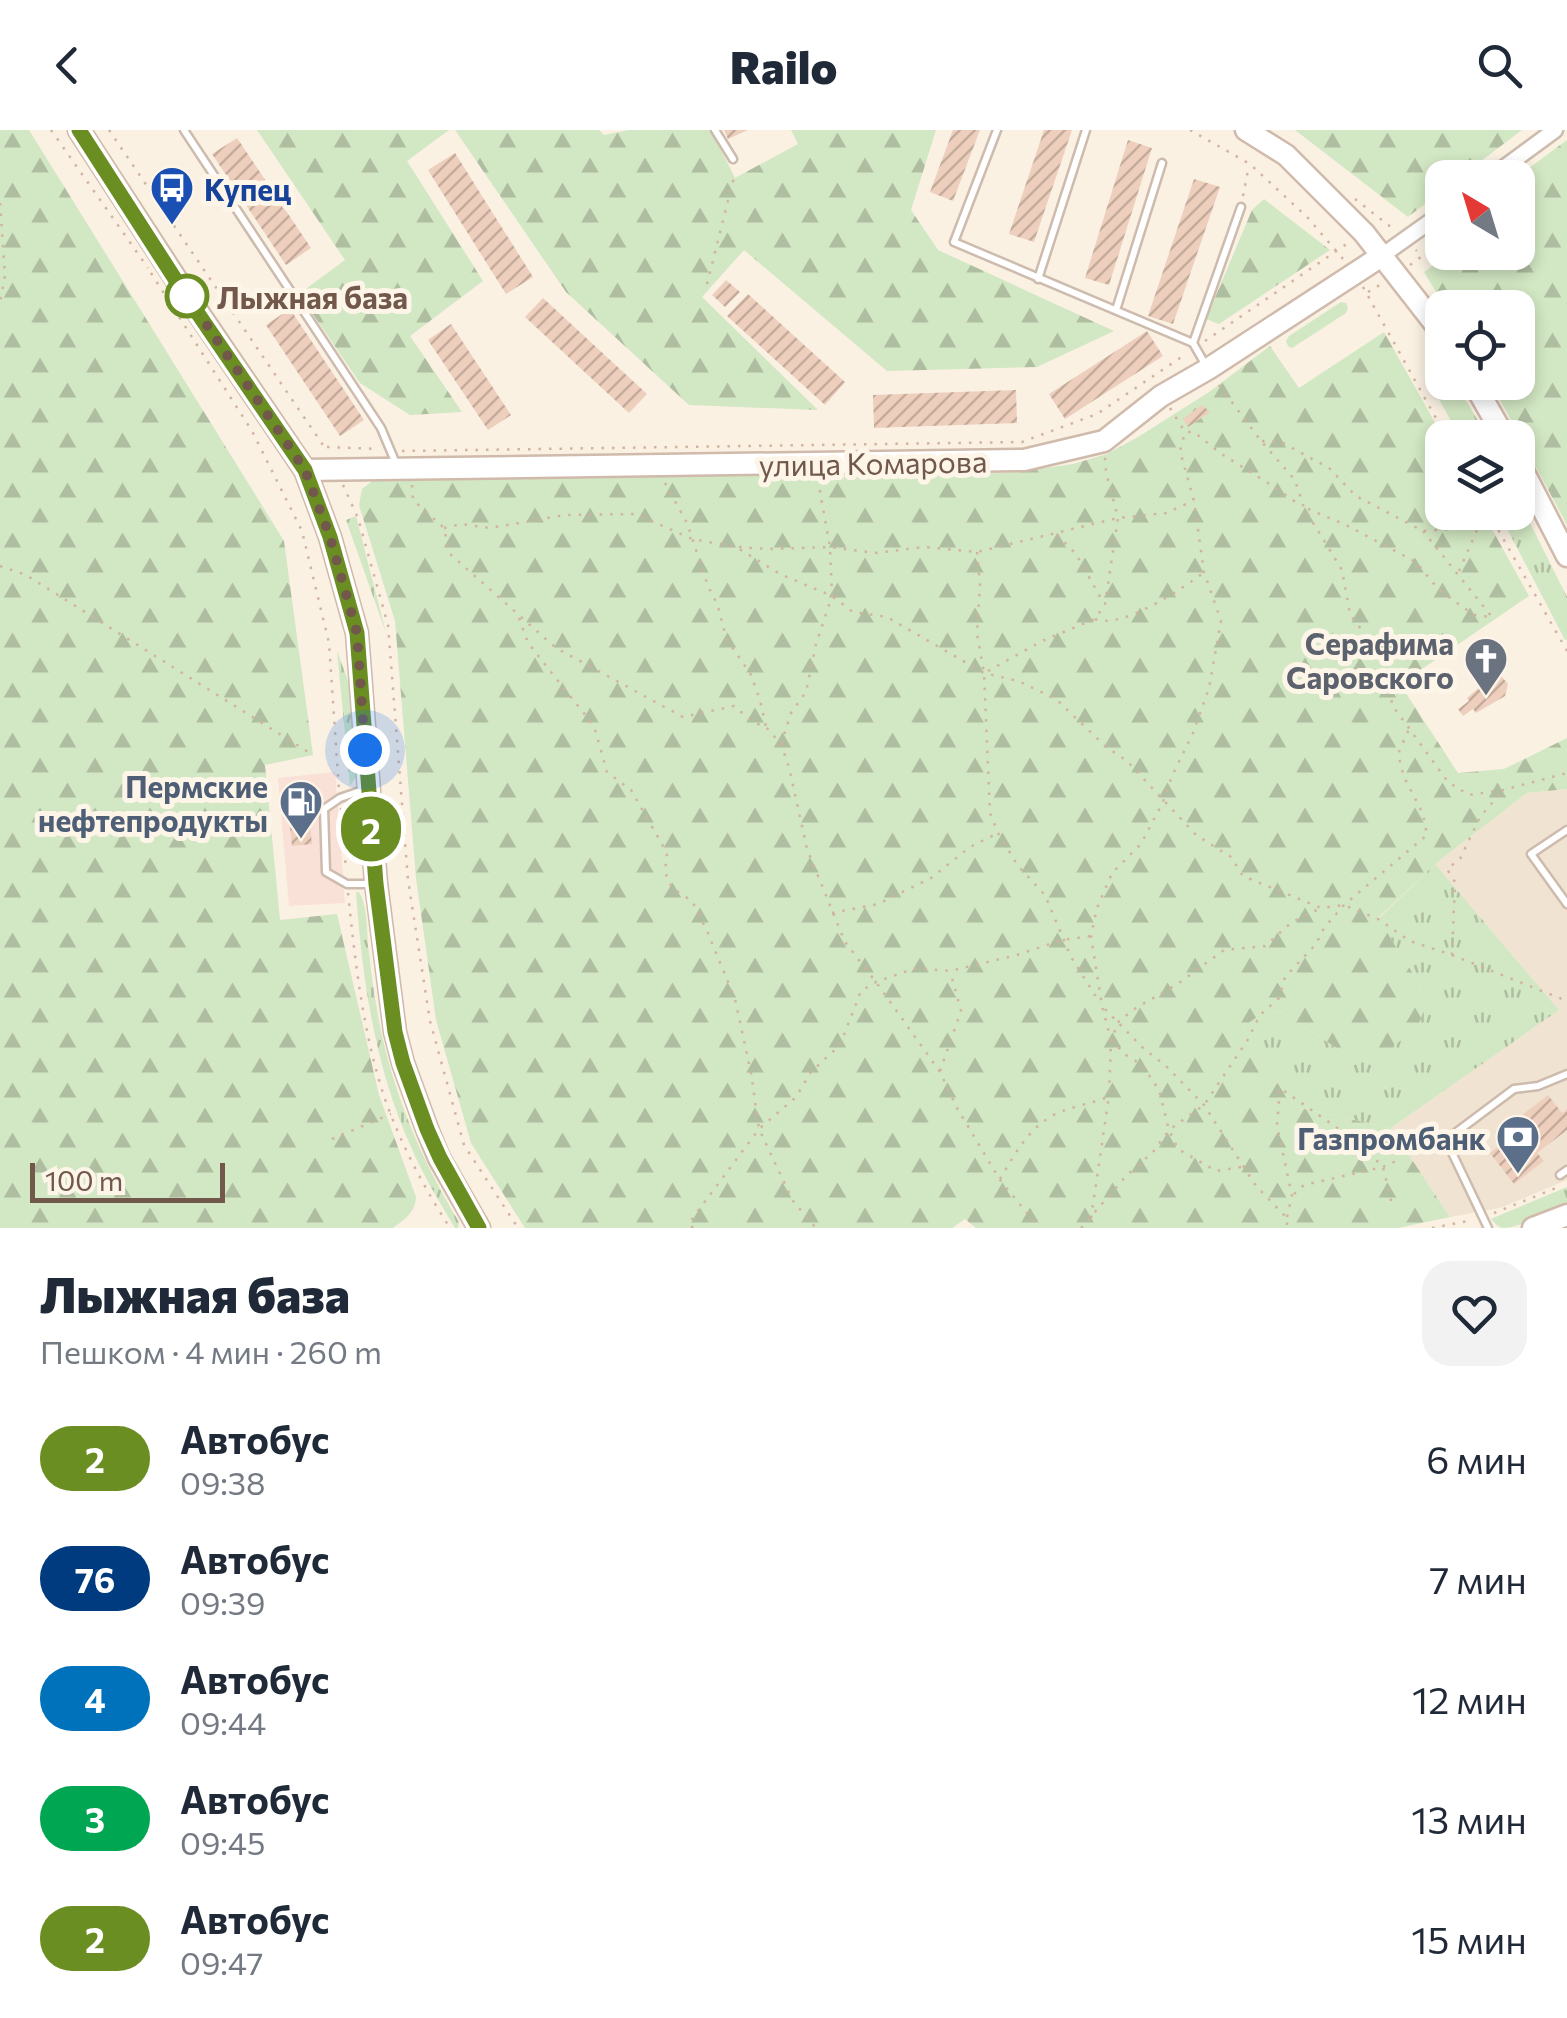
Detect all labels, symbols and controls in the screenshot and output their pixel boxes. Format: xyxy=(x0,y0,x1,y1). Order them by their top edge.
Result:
icon: back xyxy=(40,38,95,93)
text: Railo xyxy=(730,38,837,93)
icon: search xyxy=(1472,38,1527,93)
north arrow xyxy=(1425,160,1535,270)
map controls xyxy=(1425,160,1535,530)
bus stop icon: Купец xyxy=(149,165,195,226)
place label: Купец xyxy=(204,170,291,207)
marker: Лыжная база xyxy=(166,275,208,317)
place label: Лыжная база xyxy=(217,278,408,315)
button: locate xyxy=(1425,290,1535,400)
button: layers xyxy=(1425,420,1535,530)
street label: улица Комарова xyxy=(758,442,988,482)
place label: Серафима Саровского xyxy=(1286,624,1454,695)
church icon: Серафима Саровского xyxy=(1463,636,1509,697)
your location xyxy=(340,725,390,775)
place label: Пермские нефтепродукты xyxy=(38,767,268,838)
fuel station icon: Пермские нефтепродукты xyxy=(278,779,324,840)
line badge: 2 xyxy=(338,796,404,862)
text: 2 xyxy=(361,808,381,851)
bank icon: Газпромбанк xyxy=(1495,1114,1541,1175)
place label: Газпромбанк xyxy=(1297,1119,1486,1156)
scale bar xyxy=(30,1158,225,1202)
text: 100 m xyxy=(45,1163,123,1197)
button: heart xyxy=(1422,1261,1527,1366)
text: Лыжная база xyxy=(40,1264,350,1323)
text: Пешком · 4 мин · 260 m xyxy=(40,1331,382,1371)
text: Автобус xyxy=(180,1415,330,1462)
text: 6 мин xyxy=(1426,1435,1527,1482)
text: 2 xyxy=(85,1437,105,1480)
text: 09:38 xyxy=(180,1462,266,1502)
text: Автобус xyxy=(180,1535,330,1582)
text: 7 мин xyxy=(1429,1555,1527,1602)
text: 76 xyxy=(75,1557,115,1600)
text: 09:39 xyxy=(180,1582,266,1622)
text: Автобус xyxy=(180,1655,330,1702)
text: 12 мин xyxy=(1412,1675,1527,1722)
text: 4 xyxy=(84,1677,106,1720)
text: 09:44 xyxy=(180,1702,266,1742)
text: Автобус xyxy=(180,1775,330,1822)
text: 13 мин xyxy=(1411,1795,1527,1842)
text: 3 xyxy=(85,1797,105,1840)
text: 09:45 xyxy=(180,1822,265,1862)
text: Автобус xyxy=(180,1895,330,1942)
text: 15 мин xyxy=(1411,1915,1527,1962)
text: 2 xyxy=(85,1917,105,1960)
text: 09:47 xyxy=(180,1942,263,1982)

